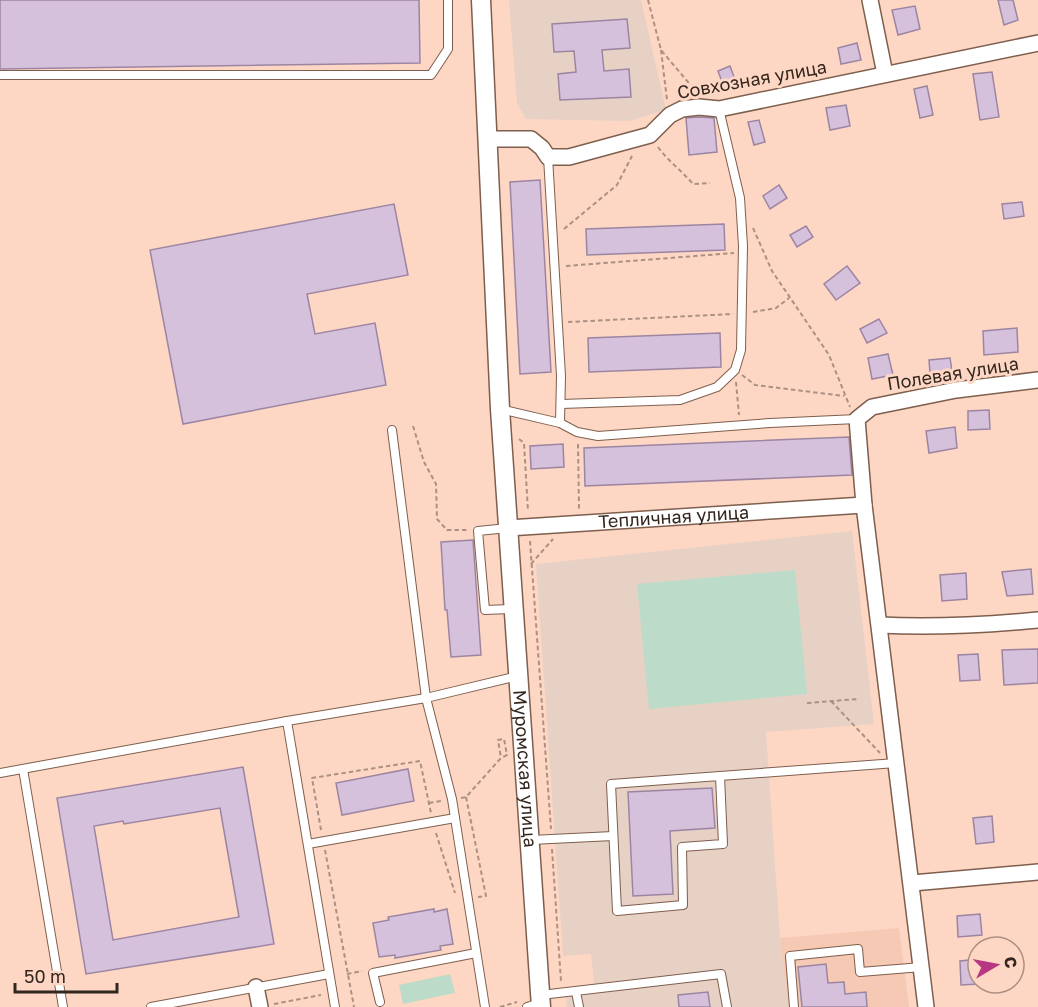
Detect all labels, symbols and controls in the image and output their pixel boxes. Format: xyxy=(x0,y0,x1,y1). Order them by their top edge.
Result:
street label: Совхозная улица xyxy=(675,55,828,103)
street label: Полевая улица xyxy=(885,352,1020,394)
street label: Тепличная улица xyxy=(598,500,750,532)
street label: Муромская улица xyxy=(509,689,542,848)
north arrow xyxy=(966,935,1026,995)
text: С xyxy=(1000,955,1022,970)
scale bar xyxy=(15,956,117,994)
text: 50 m xyxy=(24,965,66,987)

